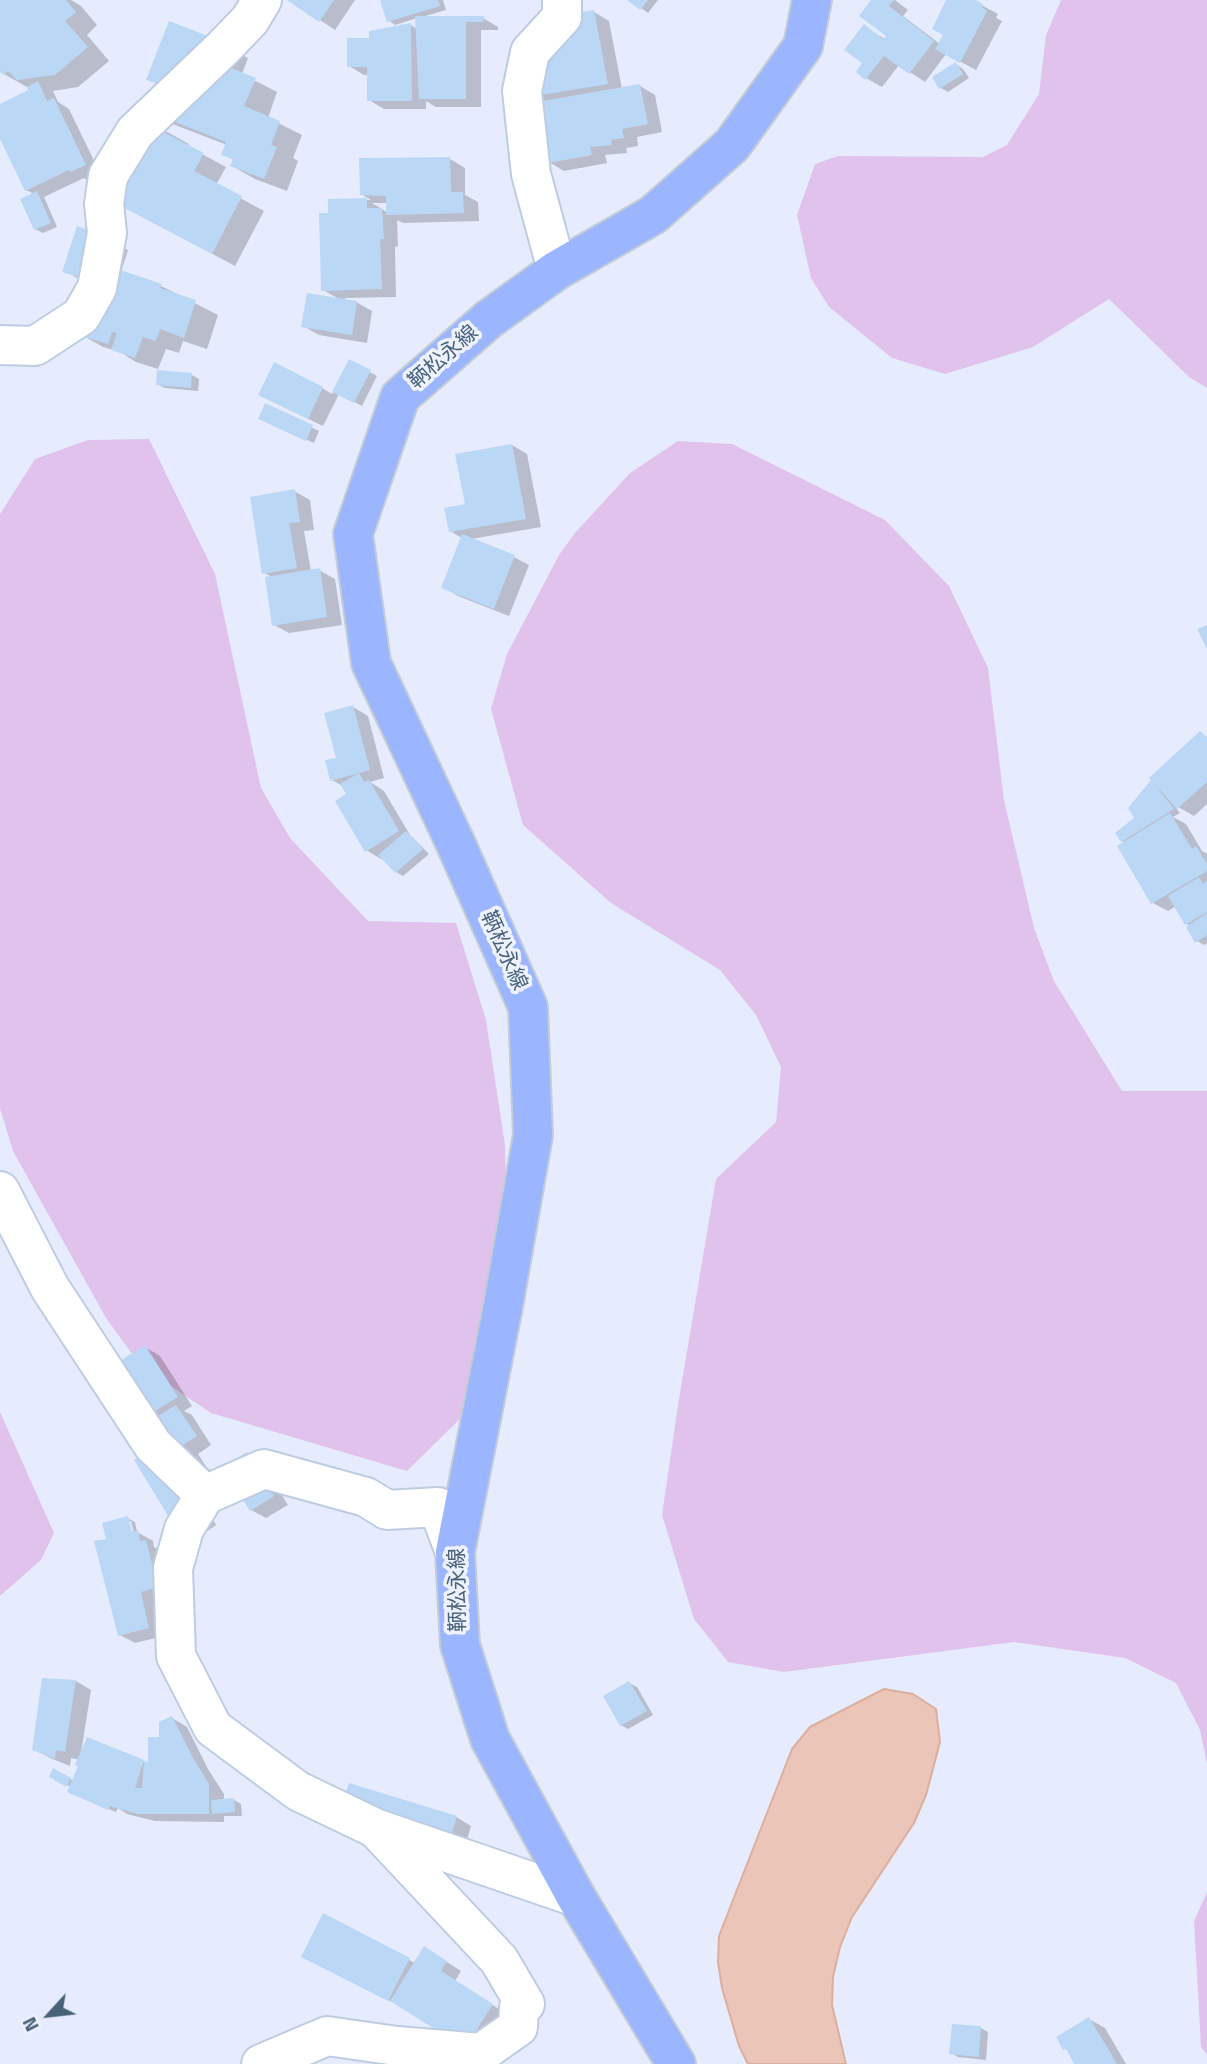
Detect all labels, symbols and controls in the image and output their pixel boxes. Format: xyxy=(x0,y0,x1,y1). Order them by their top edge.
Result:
street label: 鞆松永線 xyxy=(404,321,484,395)
street label: 鞆松永線 xyxy=(474,908,532,994)
street label: 鞆松永線 xyxy=(446,1548,472,1632)
north arrow xyxy=(14,1980,84,2050)
text: N xyxy=(14,2012,46,2037)

